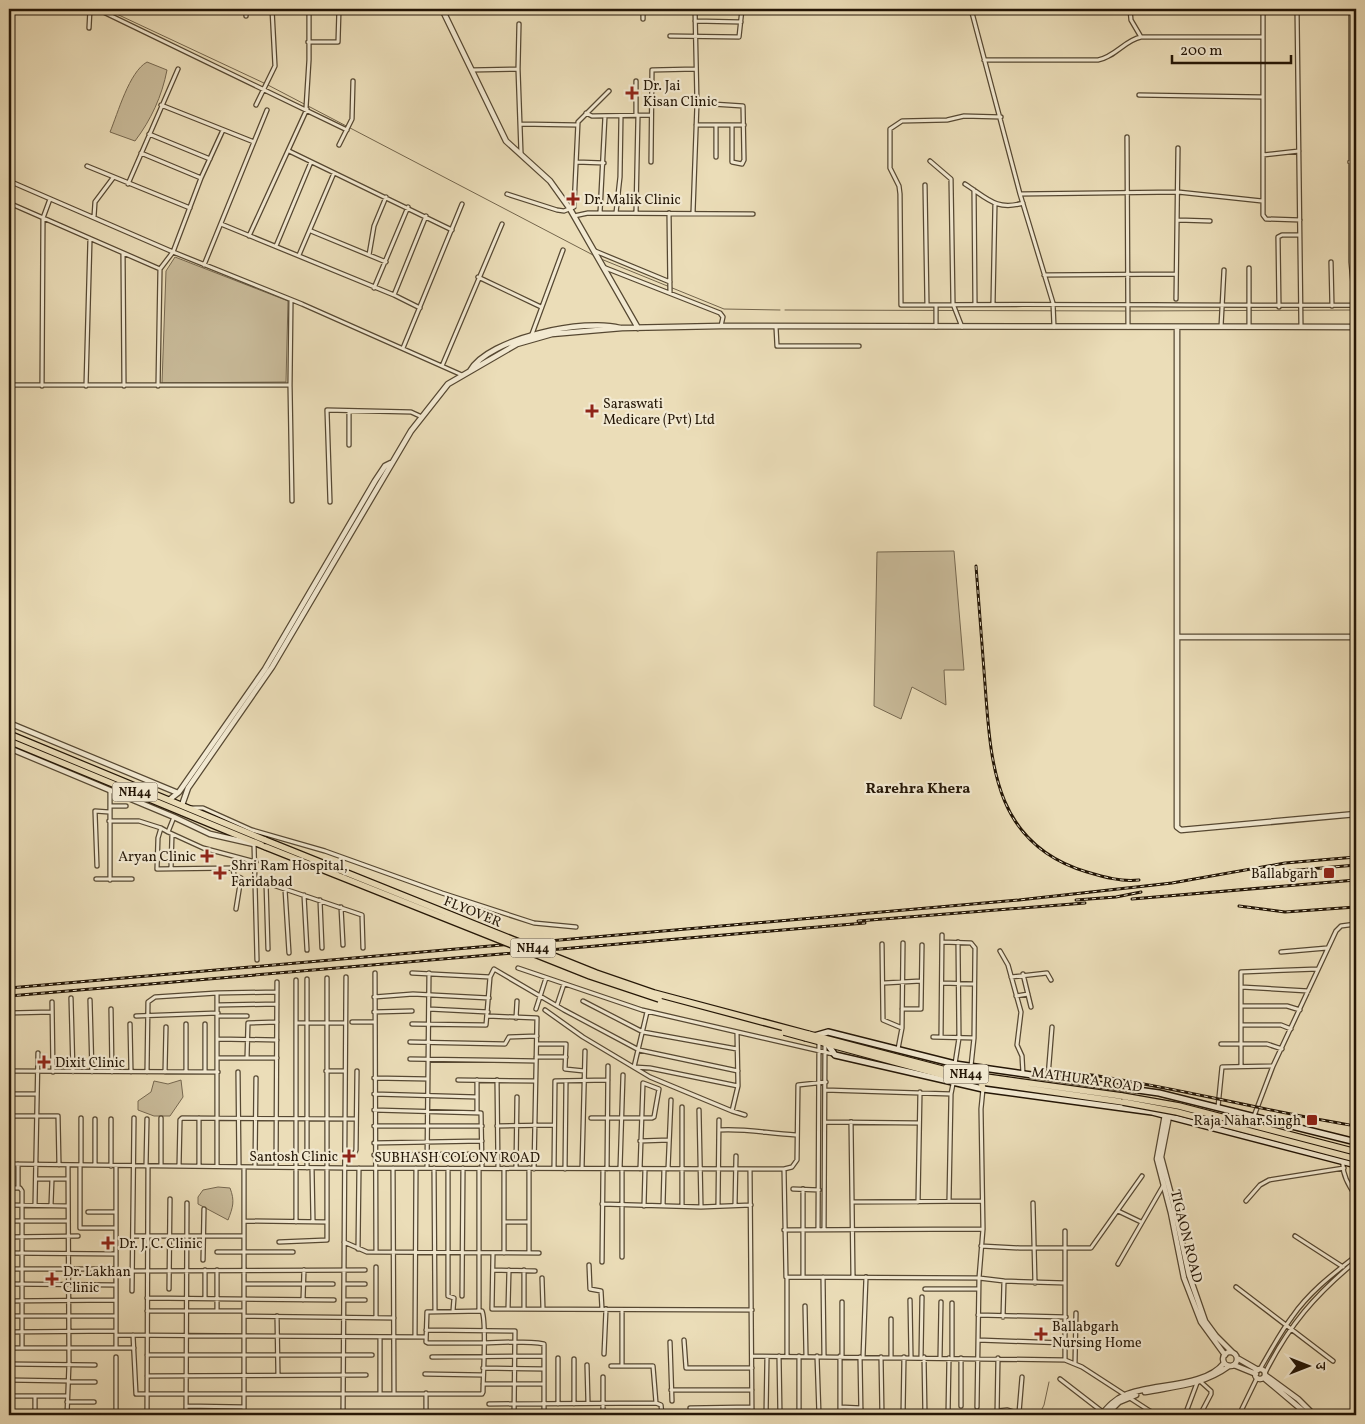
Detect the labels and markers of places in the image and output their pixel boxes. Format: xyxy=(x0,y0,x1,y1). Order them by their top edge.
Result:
place label: Dr. Jai Kisan Clinic xyxy=(643,77,717,112)
marker: Dr. Jai Kisan Clinic xyxy=(625,86,639,100)
place label: Dr. Malik Clinic xyxy=(584,191,681,210)
marker: Dr. Malik Clinic xyxy=(566,192,580,206)
place label: Saraswati Medicare (Pvt) Ltd xyxy=(603,395,715,430)
marker: Saraswati Medicare (Pvt) Ltd xyxy=(585,404,599,418)
place label: Aryan Clinic xyxy=(118,848,196,867)
marker: Aryan Clinic xyxy=(200,849,214,863)
place label: Shri Ram Hospital, Faridabad xyxy=(231,857,348,892)
place label: Ballabgarh xyxy=(1251,865,1318,884)
marker: Shri Ram Hospital, Faridabad xyxy=(213,866,227,880)
marker: Ballabgarh xyxy=(1322,866,1336,880)
place label: Dixit Clinic xyxy=(55,1054,125,1073)
marker: Dixit Clinic xyxy=(37,1055,51,1069)
place label: Raja Nahar Singh xyxy=(1194,1112,1301,1131)
marker: Raja Nahar Singh xyxy=(1305,1113,1319,1127)
place label: Santosh Clinic xyxy=(249,1148,338,1167)
marker: Santosh Clinic xyxy=(342,1149,356,1163)
place label: Dr. J. C. Clinic xyxy=(119,1235,203,1254)
marker: Dr. J. C. Clinic xyxy=(101,1236,115,1250)
place label: Dr. Lakhan Clinic xyxy=(63,1263,131,1298)
marker: Dr. Lakhan Clinic xyxy=(45,1272,59,1286)
place label: Ballabgarh Nursing Home xyxy=(1052,1318,1142,1353)
marker: Ballabgarh Nursing Home xyxy=(1034,1327,1048,1341)

